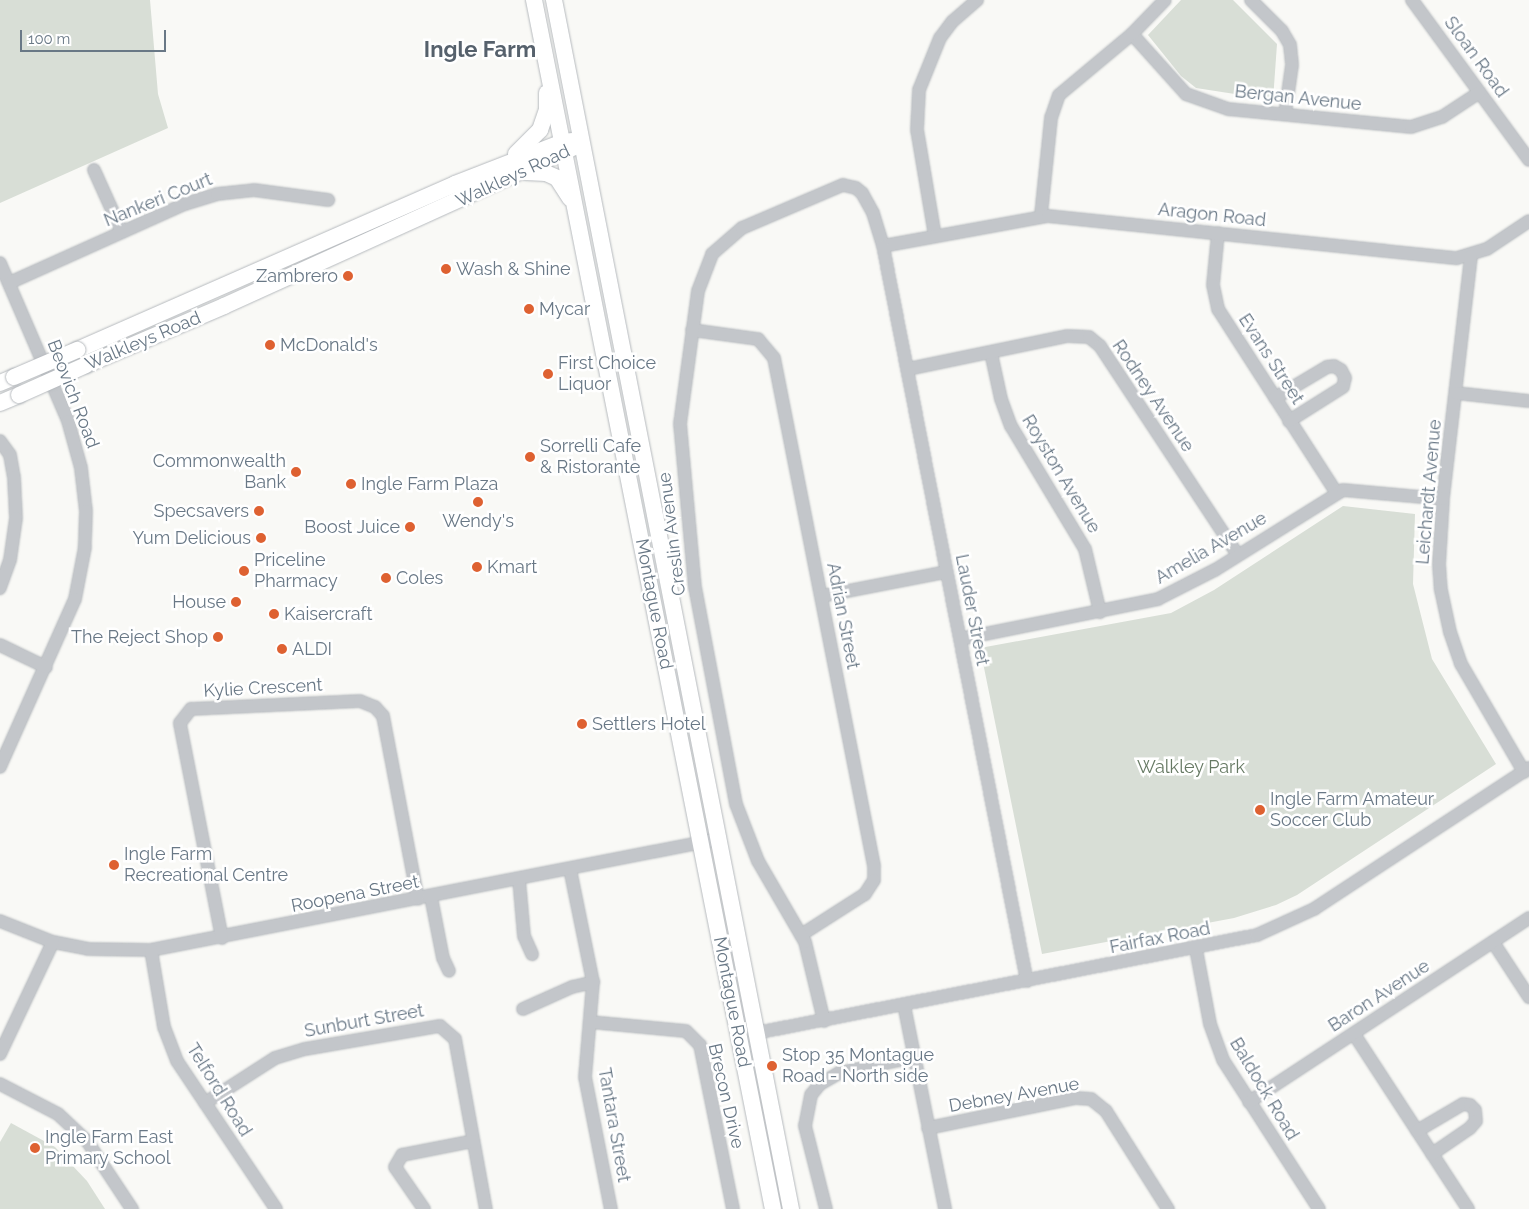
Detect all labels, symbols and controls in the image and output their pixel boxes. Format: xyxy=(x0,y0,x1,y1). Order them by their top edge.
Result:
street label: Sloan Road xyxy=(1439,12,1513,102)
scale bar xyxy=(22,20,169,52)
text: 100 m xyxy=(28,30,70,48)
district label: Ingle Farm xyxy=(424,37,536,63)
street label: Bergan Avenue xyxy=(1233,81,1363,115)
street label: Walkleys Road xyxy=(453,140,573,212)
street label: Nankeri Court xyxy=(101,169,215,231)
street label: Aragon Road xyxy=(1157,199,1267,231)
place label: Wash & Shine xyxy=(456,258,570,280)
marker: Wash & Shine xyxy=(440,263,452,275)
place label: Zambrero xyxy=(256,265,338,287)
marker: Zambrero xyxy=(342,270,354,282)
place label: Mycar xyxy=(539,298,590,320)
marker: Mycar xyxy=(523,303,535,315)
street label: Walkleys Road xyxy=(82,307,204,375)
street label: Evans Street xyxy=(1234,310,1308,408)
place label: McDonald's xyxy=(280,334,378,356)
street label: Rodney Avenue xyxy=(1107,335,1199,457)
street label: Beovich Road xyxy=(42,337,104,451)
marker: McDonald's xyxy=(264,339,276,351)
place label: First Choice Liquor xyxy=(558,353,656,396)
marker: First Choice Liquor xyxy=(542,368,554,380)
street label: Royston Avenue xyxy=(1017,411,1105,537)
street label: Leichardt Avenue xyxy=(1412,418,1446,566)
place label: Sorrelli Cafe & Ristorante xyxy=(540,436,641,478)
place label: Commonwealth Bank xyxy=(153,451,286,494)
marker: Sorrelli Cafe & Ristorante xyxy=(524,451,536,463)
marker: Commonwealth Bank xyxy=(290,466,302,478)
street label: Creslin Avenue xyxy=(654,471,690,597)
place label: Ingle Farm Plaza xyxy=(361,473,498,495)
marker: Ingle Farm Plaza xyxy=(345,478,357,490)
marker: Wendy's xyxy=(472,496,484,508)
place label: Specsavers xyxy=(153,500,249,522)
marker: Specsavers xyxy=(253,505,265,517)
street label: Amelia Avenue xyxy=(1151,507,1271,589)
place label: Wendy's xyxy=(442,510,514,532)
place label: Boost Juice xyxy=(304,516,400,538)
marker: Boost Juice xyxy=(404,521,416,533)
place label: Yum Delicious xyxy=(132,527,251,549)
marker: Yum Delicious xyxy=(255,532,267,544)
street label: Montague Road xyxy=(631,537,677,671)
place label: Priceline Pharmacy xyxy=(254,550,338,592)
street label: Lauder Street xyxy=(951,552,993,668)
place label: Kmart xyxy=(487,556,537,578)
marker: Kmart xyxy=(471,561,483,573)
street label: Adrian Street xyxy=(822,561,864,671)
marker: Priceline Pharmacy xyxy=(238,565,250,577)
place label: Coles xyxy=(396,567,443,589)
marker: Coles xyxy=(380,572,392,584)
place label: House xyxy=(172,591,226,613)
marker: House xyxy=(230,596,242,608)
place label: Kaisercraft xyxy=(284,603,372,625)
marker: Kaisercraft xyxy=(268,608,280,620)
place label: The Reject Shop xyxy=(71,626,208,648)
marker: The Reject Shop xyxy=(212,631,224,643)
place label: ALDI xyxy=(292,638,332,660)
marker: ALDI xyxy=(276,643,288,655)
street label: Kylie Crescent xyxy=(203,674,323,702)
place label: Settlers Hotel xyxy=(592,713,706,735)
marker: Settlers Hotel xyxy=(576,718,588,730)
park label: Walkley Park xyxy=(1137,756,1245,778)
place label: Ingle Farm Amateur Soccer Club xyxy=(1270,789,1435,832)
marker: Ingle Farm Amateur Soccer Club xyxy=(1254,804,1266,816)
place label: Ingle Farm Recreational Centre xyxy=(124,844,289,886)
marker: Ingle Farm Recreational Centre xyxy=(108,859,120,871)
street label: Roopena Street xyxy=(289,871,421,917)
street label: Fairfax Road xyxy=(1108,918,1212,958)
street label: Montague Road xyxy=(709,935,755,1069)
street label: Baron Avenue xyxy=(1324,955,1434,1037)
street label: Sunburt Street xyxy=(303,1000,425,1042)
street label: Baldock Road xyxy=(1225,1034,1303,1144)
street label: Telford Road xyxy=(182,1039,256,1141)
street label: Brecon Drive xyxy=(703,1041,749,1151)
place label: Stop 35 Montague Road - North side xyxy=(782,1045,934,1088)
marker: Stop 35 Montague Road - North side xyxy=(766,1060,778,1072)
street label: Tantara Street xyxy=(593,1066,635,1184)
street label: Debney Avenue xyxy=(947,1073,1081,1117)
place label: Ingle Farm East Primary School xyxy=(45,1127,173,1170)
marker: Ingle Farm East Primary School xyxy=(29,1142,41,1154)

